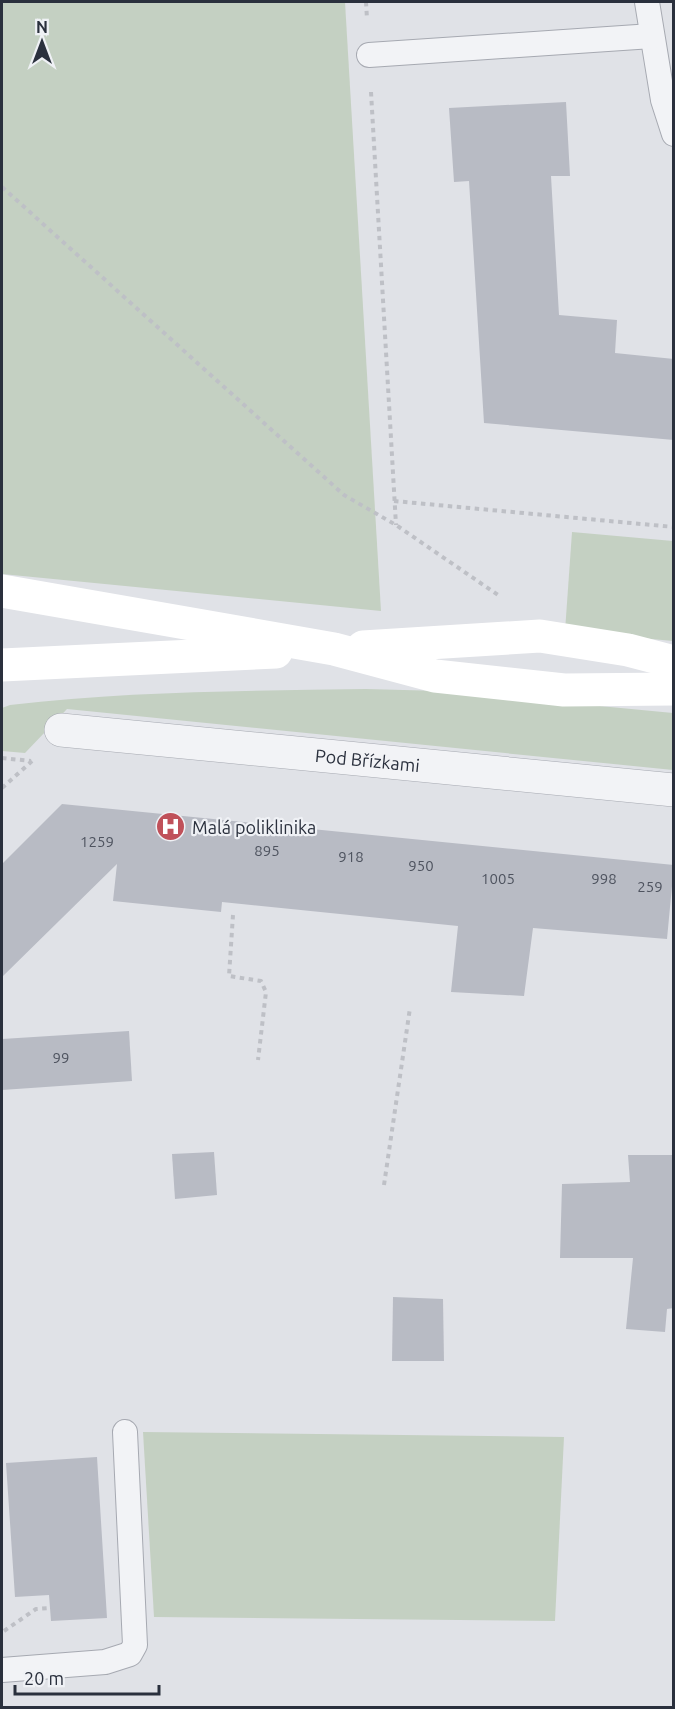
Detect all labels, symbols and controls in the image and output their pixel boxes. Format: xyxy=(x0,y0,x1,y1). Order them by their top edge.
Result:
north arrow xyxy=(12,12,72,72)
text: N xyxy=(36,18,48,36)
street label: Pod Břízkami xyxy=(314,745,421,775)
hospital icon: Malá poliklinika xyxy=(155,811,187,843)
place label: Malá poliklinika xyxy=(192,817,316,837)
house number: 1259 xyxy=(80,833,114,850)
house number: 895 xyxy=(254,842,280,859)
house number: 918 xyxy=(338,848,364,865)
house number: 950 xyxy=(408,857,434,874)
house number: 1005 xyxy=(481,870,515,887)
house number: 998 xyxy=(591,870,617,887)
house number: 259 xyxy=(637,878,663,895)
house number: 99 xyxy=(53,1049,69,1066)
scale bar xyxy=(15,1658,159,1696)
text: 20 m xyxy=(24,1668,64,1688)

